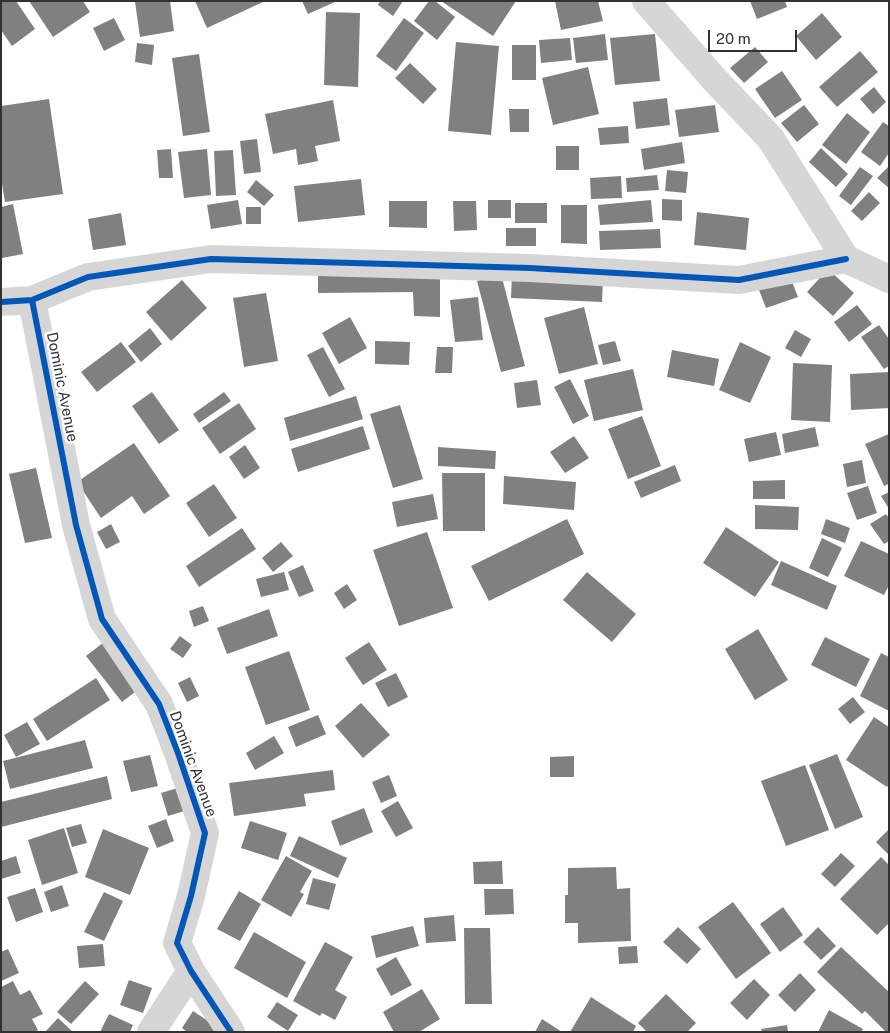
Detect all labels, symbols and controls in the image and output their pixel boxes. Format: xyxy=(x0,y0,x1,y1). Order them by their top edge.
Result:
scale bar xyxy=(710,20,799,52)
text: 20 m xyxy=(716,30,751,47)
street label: Dominic Avenue xyxy=(43,331,81,443)
street label: Dominic Avenue xyxy=(166,709,220,819)

